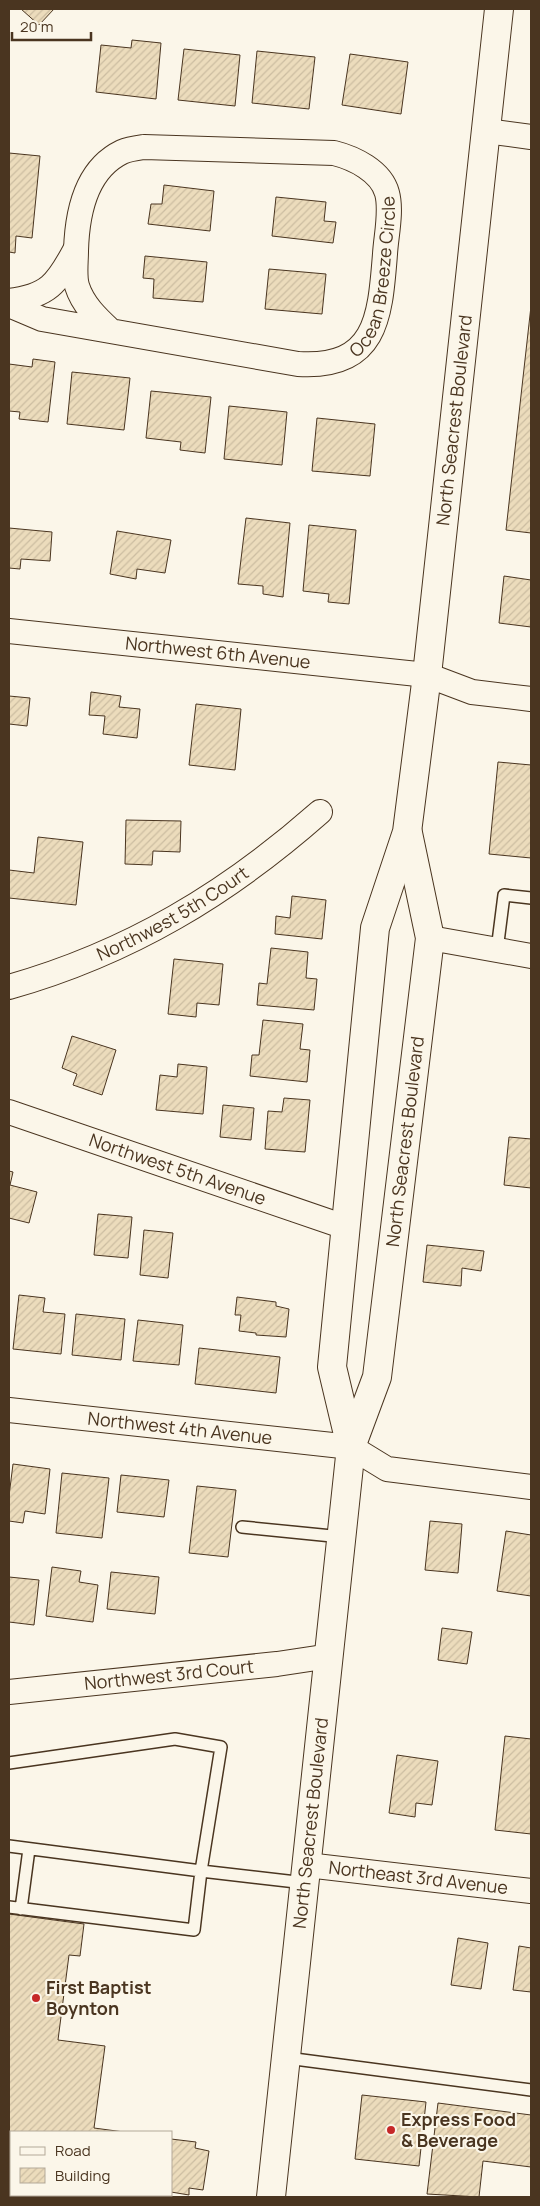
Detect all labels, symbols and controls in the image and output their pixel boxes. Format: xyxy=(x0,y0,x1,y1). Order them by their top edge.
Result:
scale bar xyxy=(12,10,91,42)
text: 20 m xyxy=(20,16,53,37)
street label: Ocean Breeze Circle xyxy=(344,195,400,362)
street label: North Seacrest Boulevard xyxy=(430,314,477,527)
street label: Northwest 6th Avenue xyxy=(124,630,312,674)
street label: Northwest 5th Court xyxy=(93,860,253,966)
street label: North Seacrest Boulevard xyxy=(380,1035,429,1248)
street label: Northwest 5th Avenue xyxy=(86,1127,269,1210)
street label: Northwest 4th Avenue xyxy=(87,1406,274,1449)
street label: Northwest 3rd Court xyxy=(83,1653,255,1695)
street label: North Seacrest Boulevard xyxy=(287,1716,333,1930)
street label: Northeast 3rd Avenue xyxy=(327,1855,509,1899)
place label: First Baptist Boynton xyxy=(46,1975,152,2020)
marker: First Baptist Boynton xyxy=(30,1992,42,2004)
place label: Express Food & Beverage xyxy=(401,2107,516,2152)
marker: Express Food & Beverage xyxy=(385,2124,397,2136)
legend xyxy=(10,2131,172,2196)
text: Road xyxy=(55,2140,91,2161)
text: Building xyxy=(55,2165,110,2186)

